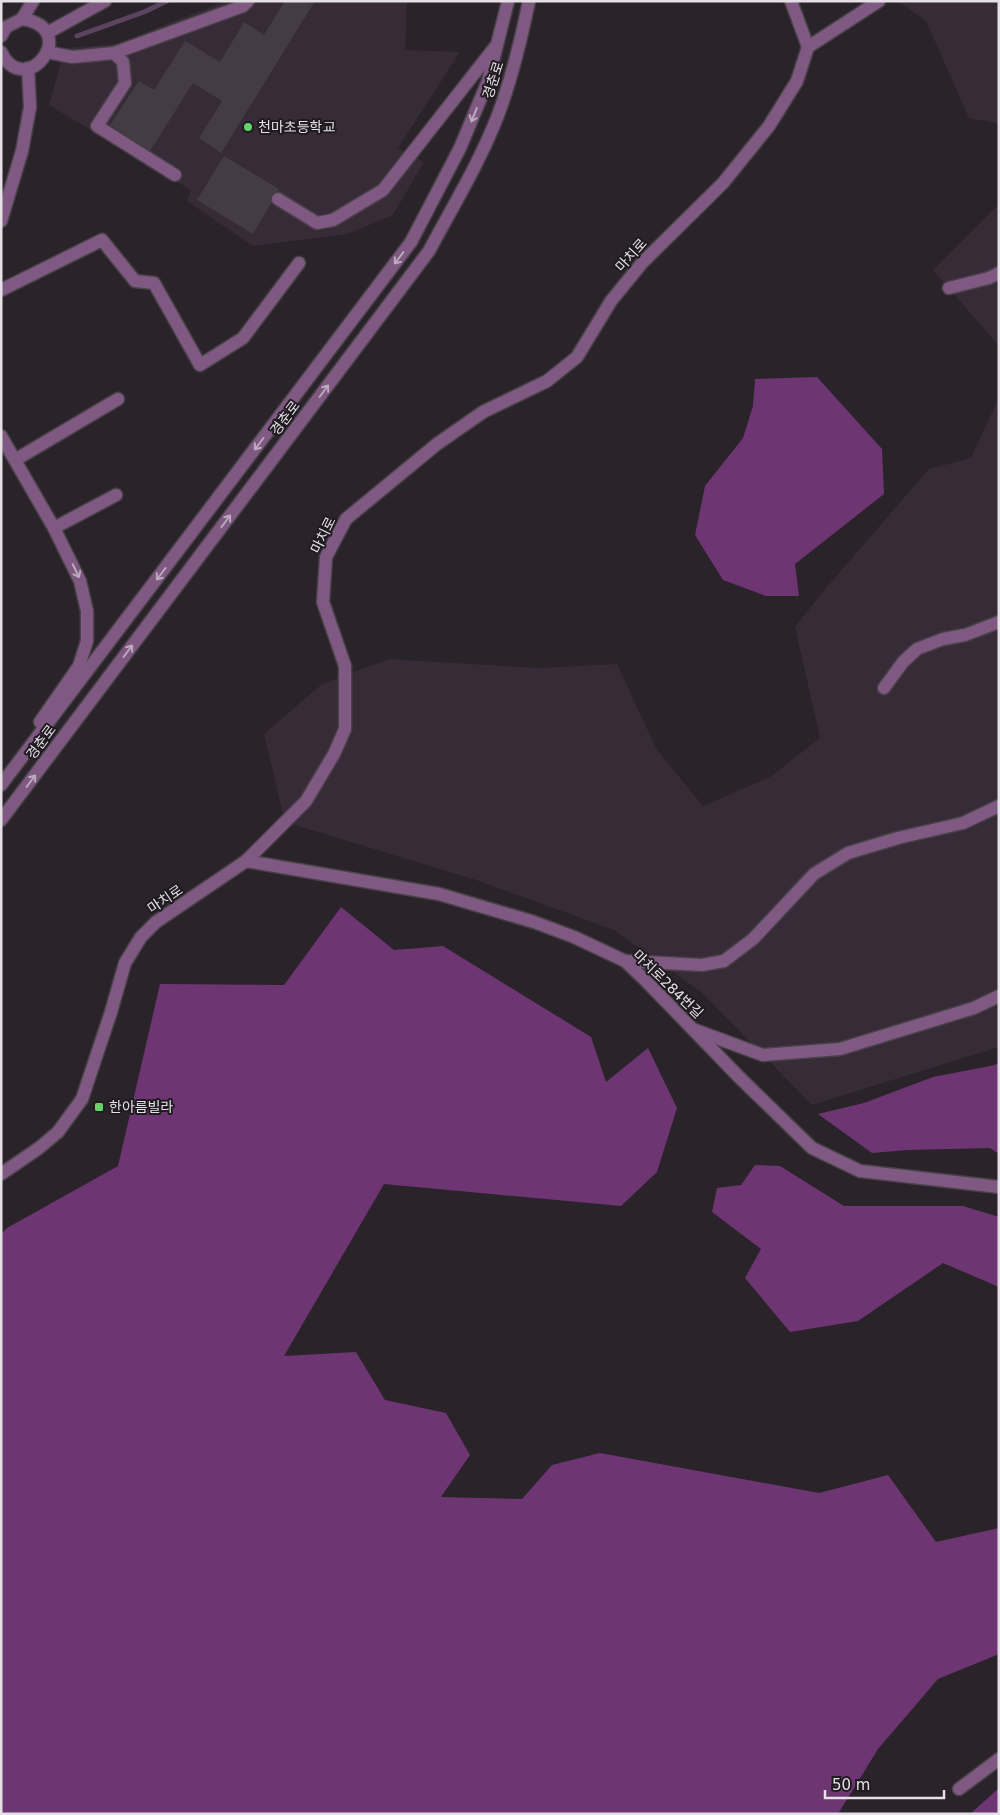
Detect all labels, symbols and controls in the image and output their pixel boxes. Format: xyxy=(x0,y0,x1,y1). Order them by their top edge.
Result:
street label: 경춘로 xyxy=(479,59,507,101)
one-way arrow xyxy=(469,107,478,122)
place label: 천마초등학교 xyxy=(258,119,335,135)
marker: 천마초등학교 xyxy=(242,121,254,133)
street label: 마치로 xyxy=(612,235,650,275)
one-way arrow xyxy=(394,251,404,265)
one-way arrow xyxy=(318,385,329,398)
street label: 경춘로 xyxy=(267,398,303,438)
one-way arrow xyxy=(254,437,264,451)
one-way arrow xyxy=(221,514,231,528)
street label: 마치로 xyxy=(307,514,339,556)
one-way arrow xyxy=(71,564,81,579)
one-way arrow xyxy=(156,567,166,581)
one-way arrow xyxy=(123,645,134,658)
street label: 경춘로 xyxy=(23,722,59,762)
one-way arrow xyxy=(25,775,36,788)
street label: 마치로 xyxy=(145,881,186,916)
street label: 마치로284번길 xyxy=(630,947,706,1021)
place label: 한아름빌라 xyxy=(109,1099,174,1115)
marker: 한아름빌라 xyxy=(93,1101,105,1113)
scale bar xyxy=(825,1768,944,1800)
text: 50 m xyxy=(832,1776,870,1794)

